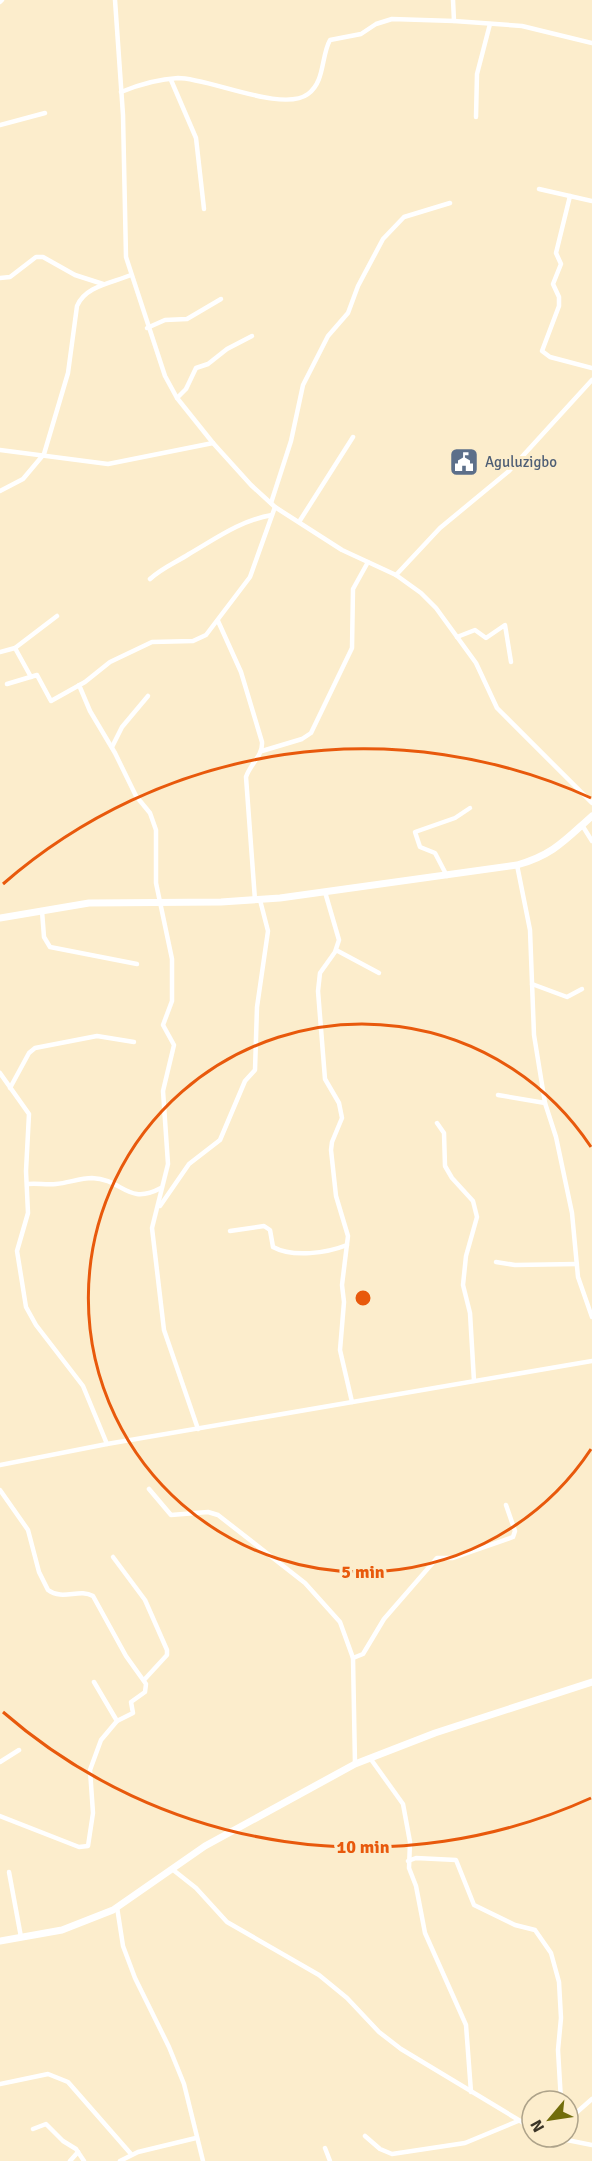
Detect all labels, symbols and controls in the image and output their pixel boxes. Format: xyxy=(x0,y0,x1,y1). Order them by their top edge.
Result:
public building icon: Aguluzigbo xyxy=(448,446,480,478)
place label: Aguluzigbo xyxy=(485,453,557,471)
centre of rings xyxy=(353,1288,373,1308)
text: 5 min xyxy=(341,1561,385,1583)
text: 10 min xyxy=(336,1836,390,1858)
north arrow xyxy=(520,2089,580,2149)
text: N xyxy=(526,2116,549,2136)

